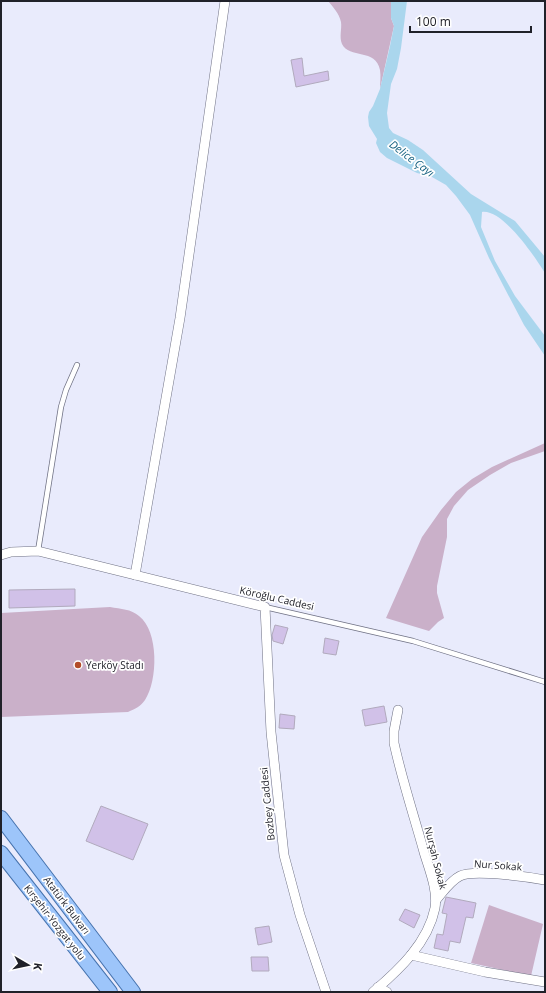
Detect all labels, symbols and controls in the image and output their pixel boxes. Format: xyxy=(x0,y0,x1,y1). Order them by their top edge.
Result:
scale bar xyxy=(410,8,531,34)
text: 100 m xyxy=(416,13,451,30)
water label: Delice Çayı xyxy=(387,136,438,180)
street label: Köroğlu Caddesi xyxy=(238,583,316,613)
place label: Yerköy Stadı xyxy=(86,658,143,672)
marker: Yerköy Stadı xyxy=(73,660,83,670)
street label: Bozbey Caddesi xyxy=(256,767,278,841)
street label: Nurşah Sokak xyxy=(421,825,451,892)
street label: Nur Sokak xyxy=(474,856,523,874)
street label: Atatürk Bulvarı xyxy=(41,873,93,937)
street label: Kırşehir-Yozgat yolu xyxy=(21,881,89,963)
north arrow xyxy=(8,945,48,985)
text: K xyxy=(30,962,46,972)

